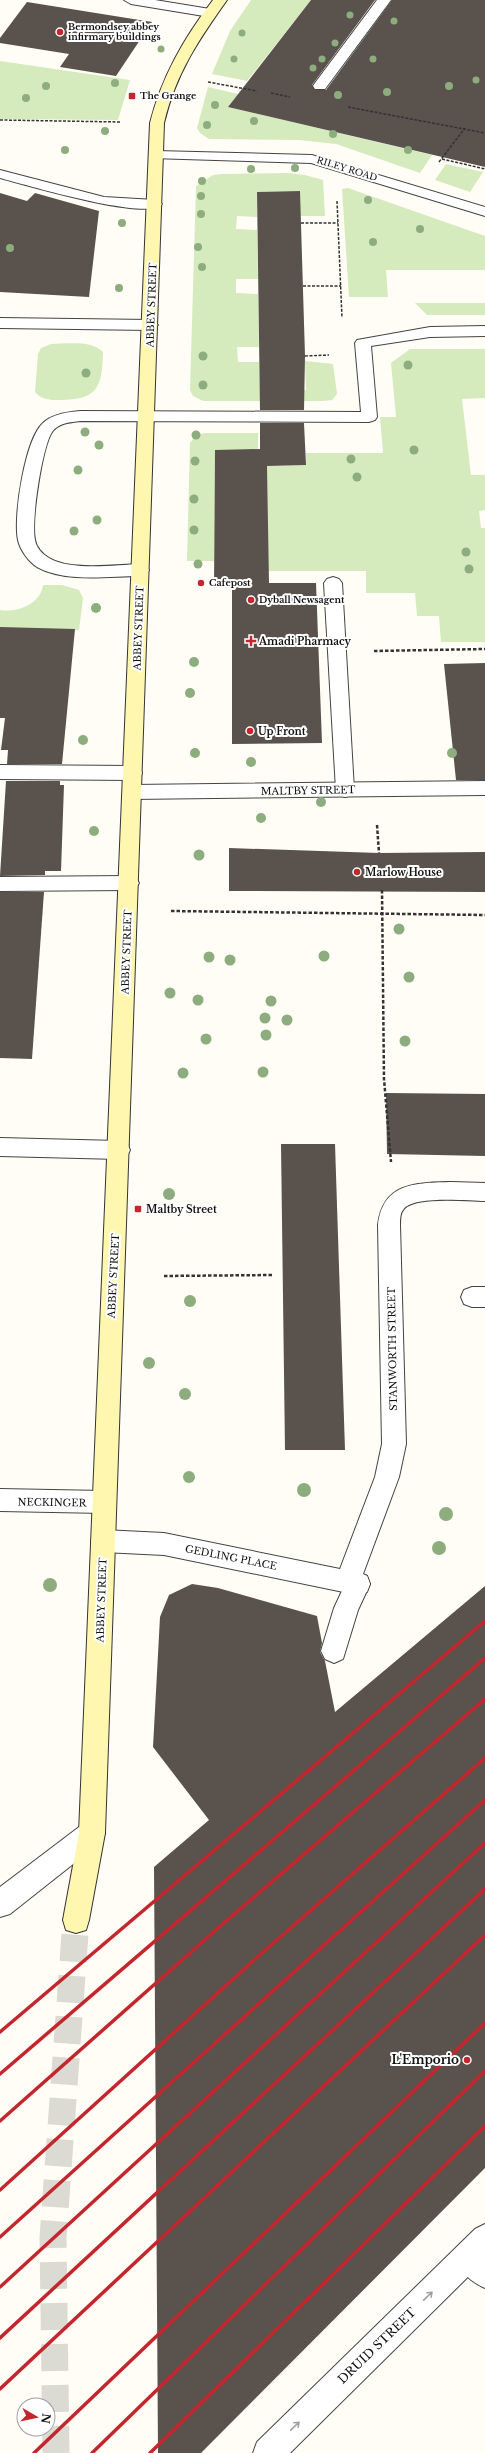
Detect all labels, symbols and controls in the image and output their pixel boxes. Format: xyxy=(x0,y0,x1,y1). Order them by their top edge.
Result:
place label: Bermondsey abbey infirmary buildings xyxy=(68,21,161,42)
marker: Bermondsey abbey infirmary buildings xyxy=(55,27,65,37)
place label: The Grange xyxy=(140,90,196,101)
marker: The Grange xyxy=(127,91,137,101)
street label: RILEY ROAD xyxy=(316,154,379,183)
street label: ABBEY STREET xyxy=(143,262,159,349)
place label: Cafepost xyxy=(209,577,251,588)
marker: Cafepost xyxy=(196,578,206,588)
street label: ABBEY STREET xyxy=(130,585,146,672)
place label: Dyball Newsagent xyxy=(259,594,345,605)
marker: Dyball Newsagent xyxy=(246,595,256,605)
place label: Amadi Pharmacy xyxy=(258,635,352,648)
marker: Amadi Pharmacy xyxy=(246,636,256,646)
place label: Up Front xyxy=(258,725,306,738)
marker: Up Front xyxy=(245,726,255,736)
street label: MALTBY STREET xyxy=(260,783,356,798)
place label: Marlow House xyxy=(365,866,442,879)
marker: Marlow House xyxy=(352,867,362,877)
street label: ABBEY STREET xyxy=(118,909,134,996)
place label: Maltby Street xyxy=(146,1203,217,1216)
marker: Maltby Street xyxy=(133,1204,143,1214)
street label: ABBEY STREET xyxy=(105,1233,122,1320)
street label: STANWORTH STREET xyxy=(385,1287,400,1411)
street label: NECKINGER xyxy=(17,1495,88,1510)
street label: GEDLING PLACE xyxy=(184,1542,278,1573)
street label: ABBEY STREET xyxy=(93,1557,109,1644)
place label: L'Emporio xyxy=(392,2052,459,2067)
marker: L'Emporio xyxy=(462,2055,472,2065)
one-way arrow xyxy=(423,2291,433,2301)
street label: DRUID STREET xyxy=(334,2304,419,2387)
north arrow xyxy=(16,2397,56,2437)
text: N xyxy=(38,2412,54,2425)
one-way arrow xyxy=(290,2421,300,2431)

